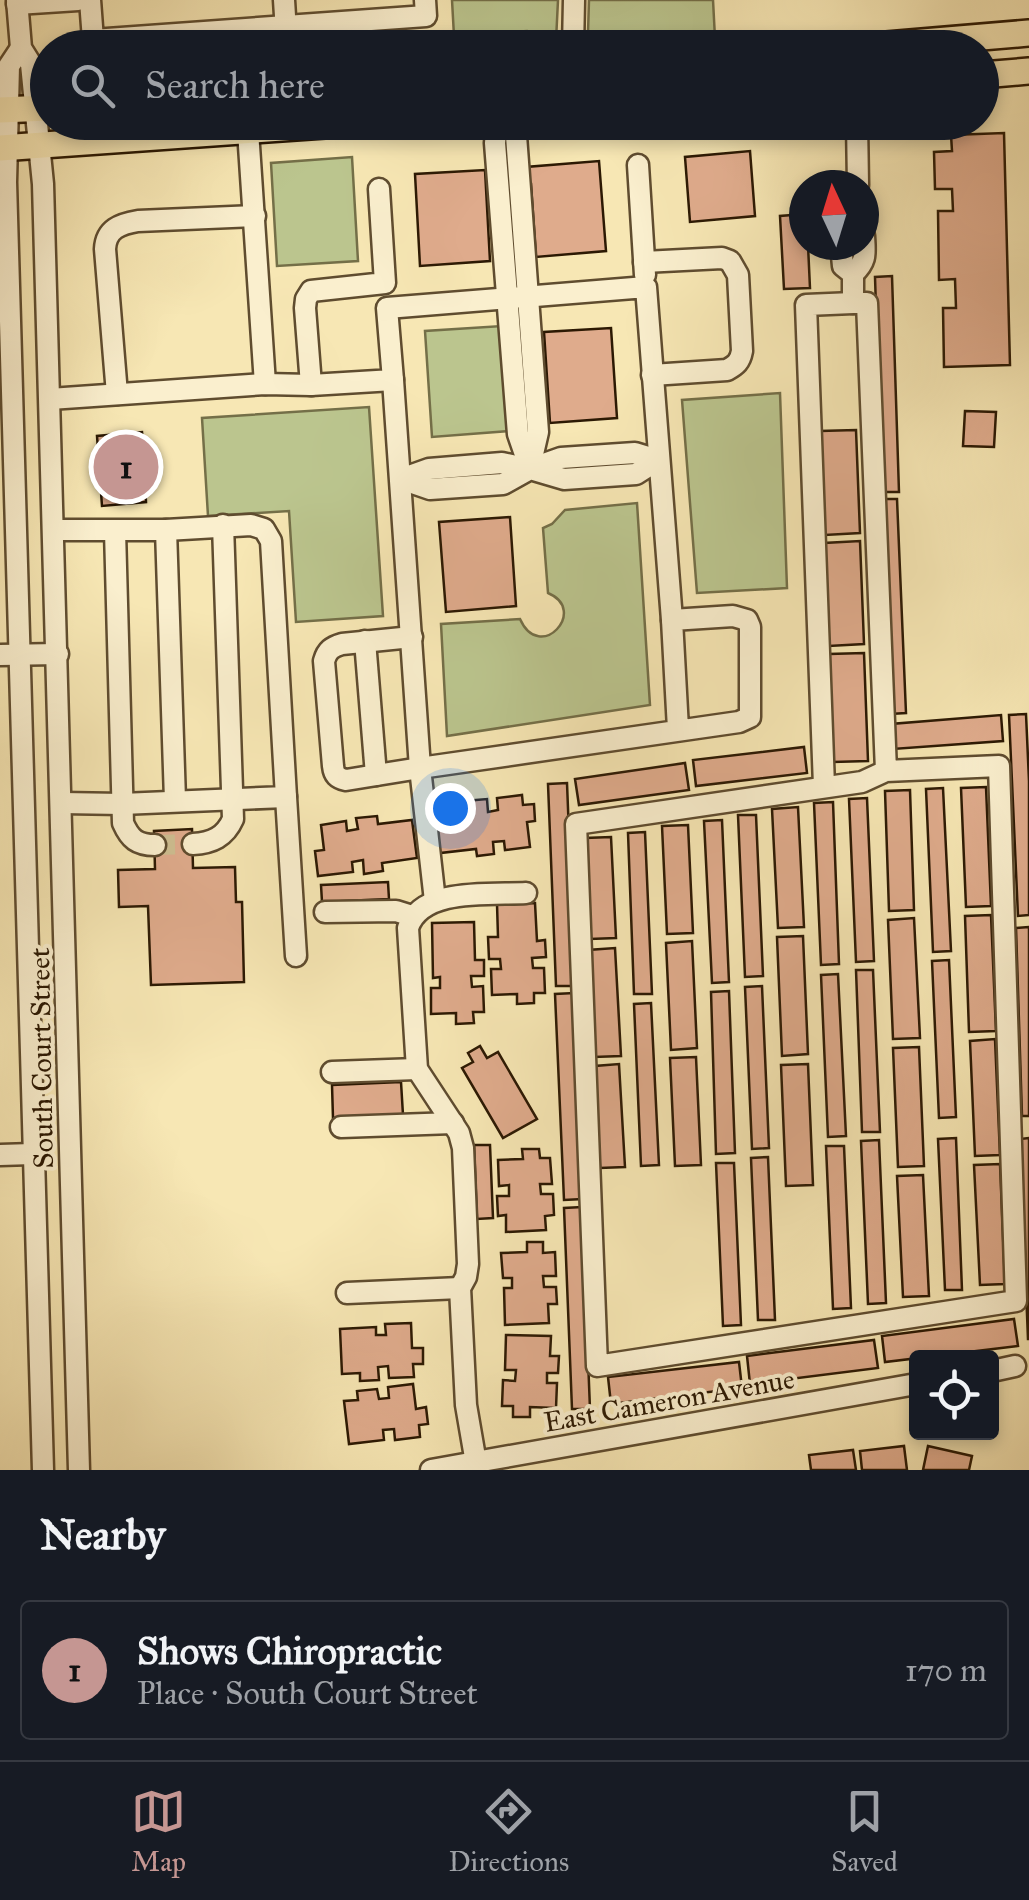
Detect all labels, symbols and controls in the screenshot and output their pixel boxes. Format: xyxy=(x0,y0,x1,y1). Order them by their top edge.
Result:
search box xyxy=(30,30,999,140)
icon: search xyxy=(65,58,120,113)
text: Search here xyxy=(145,62,325,108)
north arrow xyxy=(789,170,879,260)
pin: 1 xyxy=(94,430,158,504)
your location xyxy=(425,783,476,834)
street label: South Court Street xyxy=(22,947,61,1169)
map controls xyxy=(909,1350,999,1440)
button: locate xyxy=(909,1350,999,1440)
street label: East Cameron Avenue xyxy=(541,1361,797,1440)
text: Nearby xyxy=(40,1509,165,1561)
text: Shows Chiropractic xyxy=(137,1628,442,1674)
text: 1 xyxy=(68,1651,81,1690)
text: 170 m xyxy=(905,1651,987,1690)
text: Place · South Court Street xyxy=(137,1674,478,1713)
tab: Map xyxy=(131,1784,186,1879)
tab: Directions xyxy=(448,1784,569,1879)
tab: Saved xyxy=(831,1784,898,1879)

